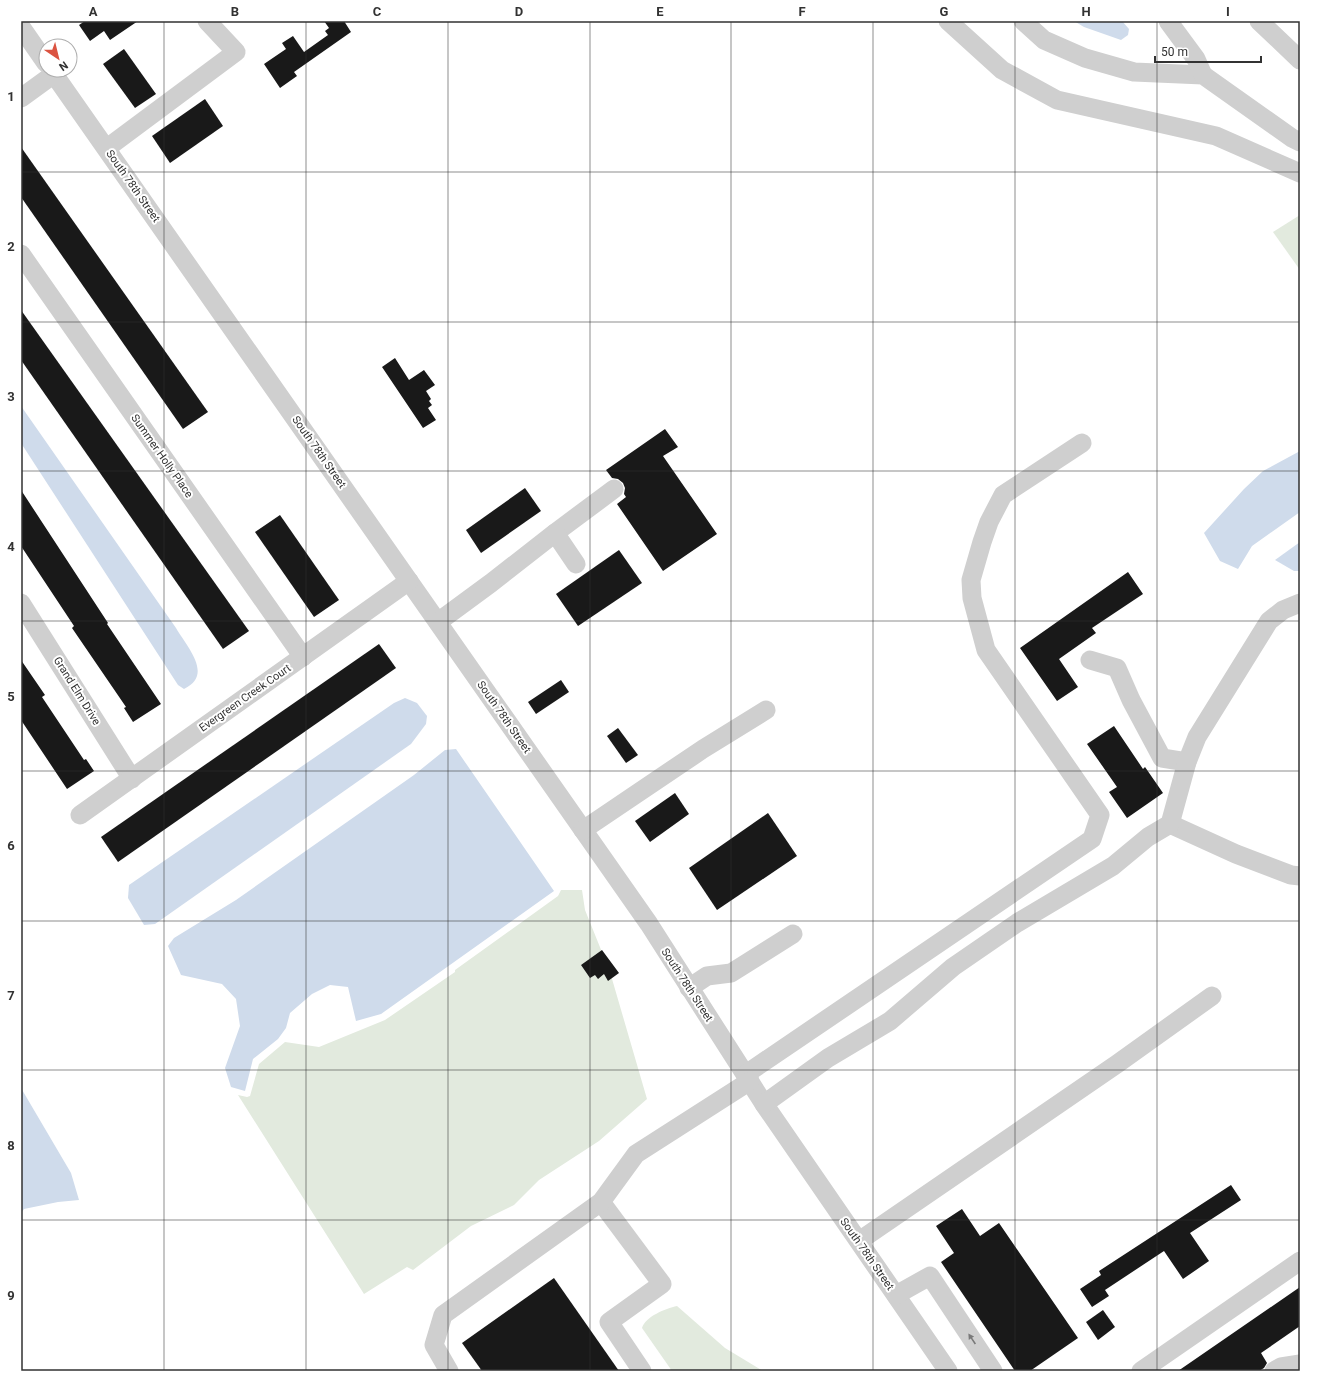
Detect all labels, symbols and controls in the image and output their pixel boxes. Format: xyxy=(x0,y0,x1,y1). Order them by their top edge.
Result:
text: A xyxy=(89,4,98,19)
text: B xyxy=(231,4,239,19)
text: C xyxy=(373,4,382,19)
text: D xyxy=(515,4,523,19)
text: E xyxy=(656,4,664,19)
text: F xyxy=(798,4,806,19)
text: G xyxy=(940,4,949,19)
text: H xyxy=(1081,4,1091,19)
text: I xyxy=(1226,4,1230,19)
north arrow xyxy=(38,38,78,78)
scale bar xyxy=(1155,38,1261,64)
text: 50 m xyxy=(1161,45,1188,59)
text: N xyxy=(56,58,70,73)
text: 1 xyxy=(7,89,15,104)
street label: South 78th Street xyxy=(103,147,163,225)
text: 2 xyxy=(7,239,15,254)
text: 3 xyxy=(7,389,15,404)
street label: Summer Holly Place xyxy=(128,412,196,500)
street label: South 78th Street xyxy=(289,413,349,491)
text: 4 xyxy=(7,539,15,554)
street label: Grand Elm Drive xyxy=(51,654,103,728)
street label: Evergreen Creek Court xyxy=(197,661,294,735)
street label: South 78th Street xyxy=(474,678,534,756)
text: 5 xyxy=(7,689,15,704)
text: 6 xyxy=(7,838,15,853)
street label: South 78th Street xyxy=(658,946,716,1025)
text: 7 xyxy=(7,988,15,1003)
text: 8 xyxy=(7,1138,15,1153)
street label: South 78th Street xyxy=(837,1215,897,1293)
text: 9 xyxy=(7,1288,15,1303)
one-way arrow xyxy=(968,1333,976,1344)

